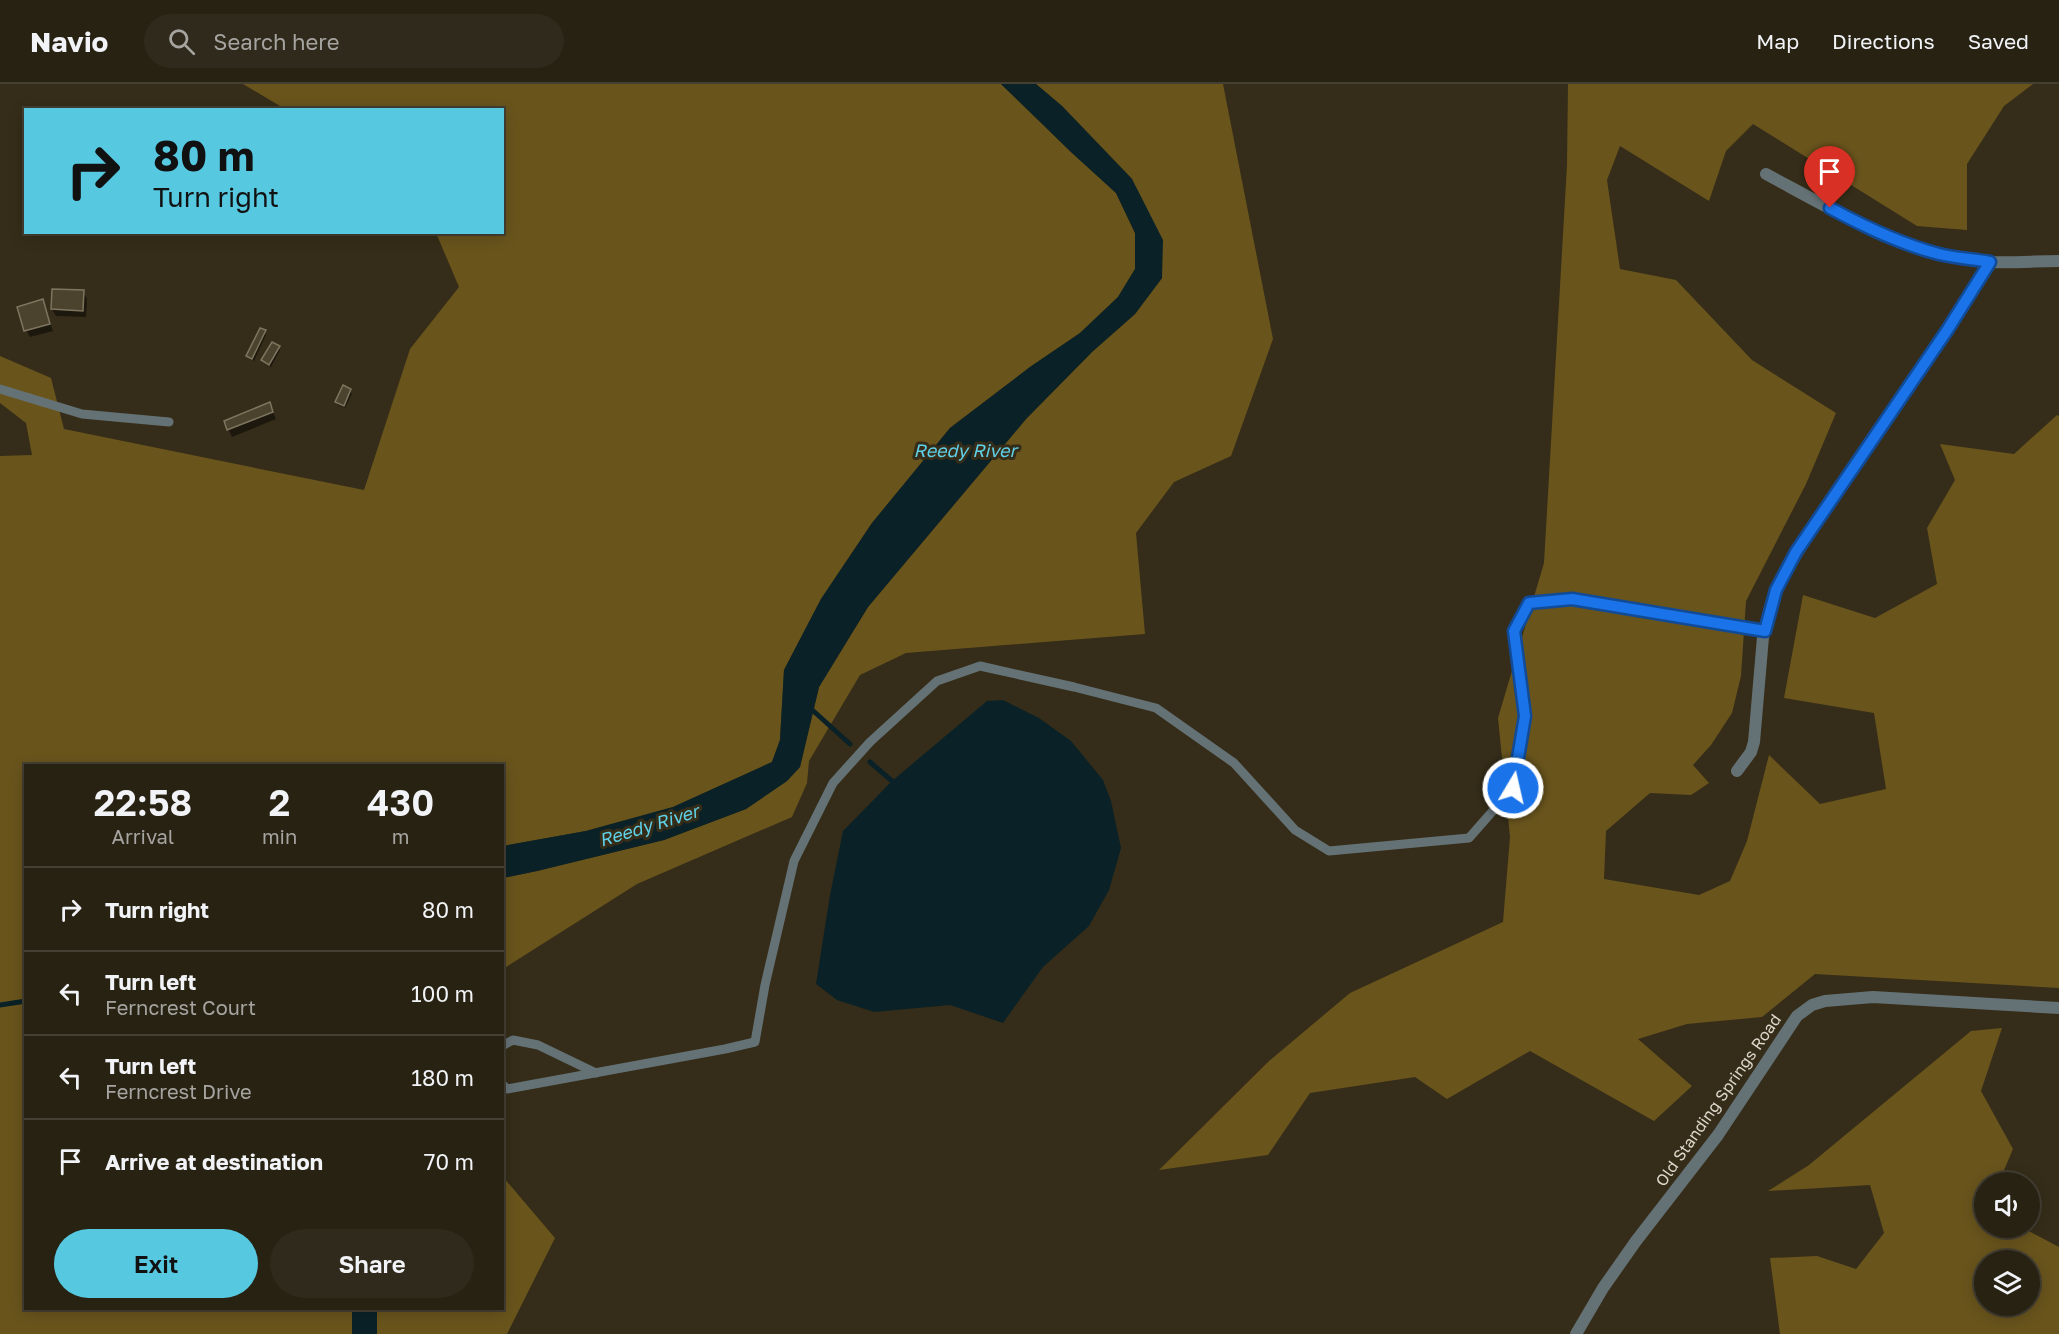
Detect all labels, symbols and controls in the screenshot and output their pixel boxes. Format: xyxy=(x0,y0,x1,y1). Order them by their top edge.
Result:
search box xyxy=(144,14,564,68)
text: Navio xyxy=(30,25,108,58)
icon: search xyxy=(165,25,198,58)
text: Search here xyxy=(213,28,339,55)
text: Map xyxy=(1756,28,1799,54)
text: Directions xyxy=(1832,28,1935,54)
text: Saved xyxy=(1968,28,2029,54)
text: 80 m xyxy=(153,130,254,180)
icon: right xyxy=(54,132,132,210)
pin xyxy=(1804,146,1855,208)
icon: arrive xyxy=(1813,155,1846,188)
text: Turn right xyxy=(153,181,279,213)
water label: Reedy River xyxy=(914,439,1019,461)
position arrow xyxy=(1481,756,1545,820)
text: 22:58 xyxy=(94,781,192,824)
text: 2 xyxy=(269,781,290,824)
text: 430 xyxy=(367,781,434,824)
water label: Reedy River xyxy=(596,799,704,851)
text: Arrival xyxy=(112,824,174,848)
text: min xyxy=(262,824,297,848)
text: m xyxy=(392,824,409,848)
icon: right xyxy=(54,893,87,926)
text: Turn right xyxy=(105,896,209,923)
text: 80 m xyxy=(422,896,474,923)
text: Turn left xyxy=(105,968,196,995)
icon: left xyxy=(54,977,87,1010)
text: 100 m xyxy=(411,980,474,1007)
text: Ferncrest Court xyxy=(105,995,256,1019)
street label: Old Standing Springs Road xyxy=(1651,1010,1785,1190)
text: Turn left xyxy=(105,1052,196,1079)
icon: left xyxy=(54,1061,87,1094)
text: 180 m xyxy=(411,1064,474,1091)
text: Ferncrest Drive xyxy=(105,1079,252,1103)
icon: arrive xyxy=(54,1145,87,1178)
text: Arrive at destination xyxy=(105,1148,323,1175)
text: 70 m xyxy=(424,1148,474,1175)
map controls xyxy=(1974,1172,2040,1316)
button: sound xyxy=(1974,1172,2040,1238)
button: Exit xyxy=(54,1229,258,1298)
button: Share xyxy=(270,1229,474,1298)
button: layers xyxy=(1974,1250,2040,1316)

